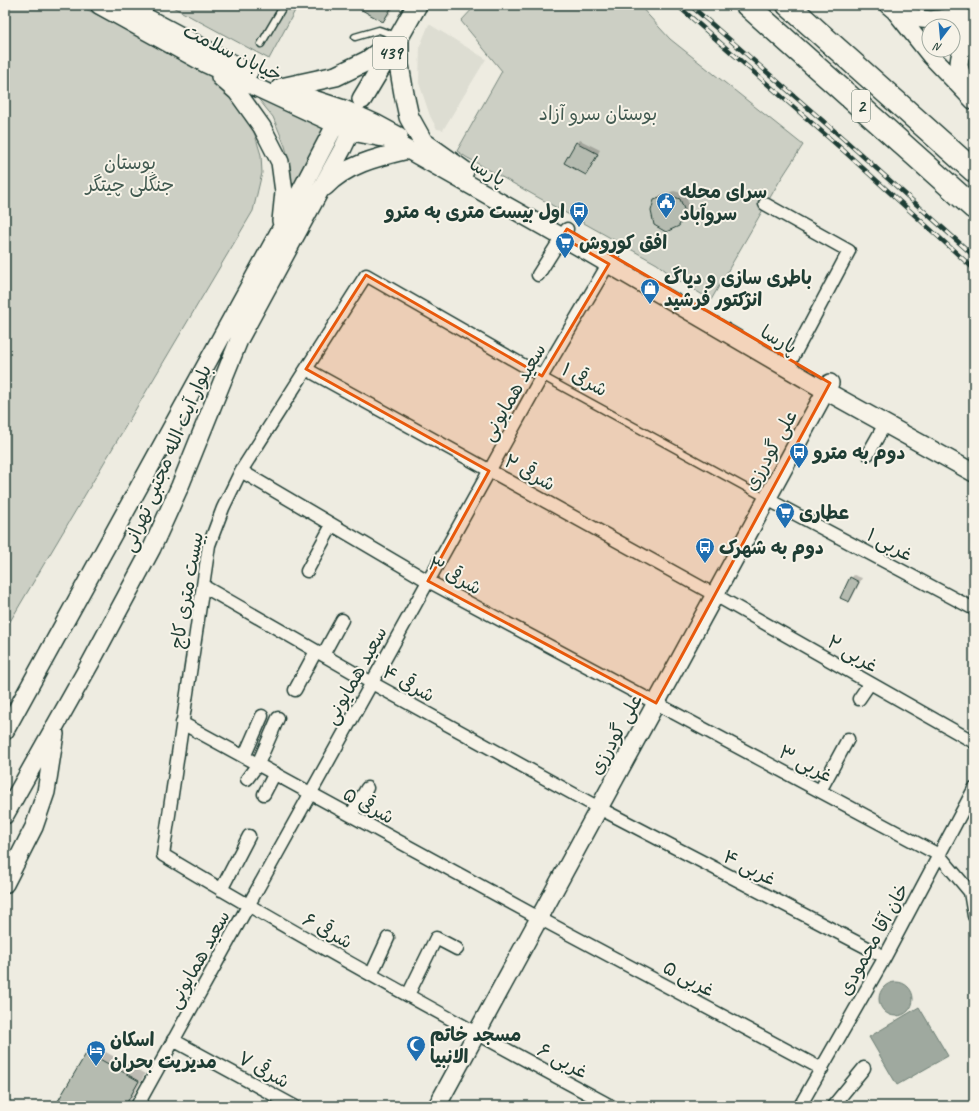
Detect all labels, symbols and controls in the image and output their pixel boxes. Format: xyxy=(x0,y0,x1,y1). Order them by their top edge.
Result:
north arrow xyxy=(921,18,961,58)
street label: خیابان سلامت xyxy=(179,19,286,87)
road number: 439 xyxy=(373,37,407,69)
text: N xyxy=(931,39,943,55)
road number: 2 xyxy=(852,90,870,122)
park label: بوستان سرو آزاد xyxy=(539,102,657,126)
park label: بوستان جنگلی چیتگر xyxy=(84,151,174,197)
street label: پارسا xyxy=(465,152,510,192)
place label: سرای محله سروآباد xyxy=(680,180,767,227)
public building icon: سرای محله سروآباد xyxy=(655,191,677,219)
place label: اول بیست متری به مترو xyxy=(383,200,565,224)
bus stop icon: اول بیست متری به مترو xyxy=(568,200,590,228)
supermarket icon: افق کوروش xyxy=(554,231,576,259)
place label: افق کوروش xyxy=(579,231,667,255)
place label: باطری سازی و دیاگ انژکتور فرشید xyxy=(664,266,812,312)
shop icon: باطری سازی و دیاگ انژکتور فرشید xyxy=(639,277,661,305)
street label: پارسا xyxy=(756,320,801,360)
street label: سعید همایونی xyxy=(476,339,551,446)
street label: ۱ شرقی xyxy=(557,357,612,402)
street label: بلوار آیت الله مجتبی تهرانی xyxy=(117,361,217,556)
street label: علی گودرزی xyxy=(739,406,803,495)
bus stop icon: دوم به مترو xyxy=(788,441,810,469)
place label: دوم به مترو xyxy=(811,441,905,467)
street label: ۲ شرقی xyxy=(500,448,560,497)
supermarket icon: عطاری xyxy=(774,501,796,529)
place label: عطاری xyxy=(799,501,849,525)
street label: ۱ غربی xyxy=(862,523,917,567)
street label: بیست متری کاج xyxy=(165,530,209,650)
bus stop icon: دوم به شهرک xyxy=(694,536,716,564)
place label: دوم به شهرک xyxy=(719,536,824,562)
street label: ۳ شرقی xyxy=(424,551,486,600)
street label: سعید همایونی xyxy=(319,622,393,729)
street label: ۲ غربی xyxy=(823,630,882,678)
street label: ۴ شرقی xyxy=(378,659,439,708)
street label: علی گودرزی xyxy=(584,690,648,779)
street label: ۳ غربی xyxy=(775,740,837,788)
street label: ۵ شرقی xyxy=(339,781,399,830)
street label: ۴ غربی xyxy=(719,844,780,891)
street label: خان آقا محمودی xyxy=(833,879,915,1000)
street label: سعید همایونی xyxy=(162,906,236,1013)
street label: ۶ شرقی xyxy=(298,907,357,954)
street label: ۵ غربی xyxy=(659,955,718,1002)
place label: مسجد خاتم الانبیا xyxy=(430,1023,521,1069)
place label: اسکان مدیریت بحران xyxy=(110,1028,217,1074)
mosque icon: مسجد خاتم الانبیا xyxy=(405,1034,427,1062)
street label: ۶ غربی xyxy=(533,1038,592,1084)
hotel icon: اسکان مدیریت بحران xyxy=(85,1039,107,1067)
street label: ۷ شرقی xyxy=(233,1045,294,1094)

